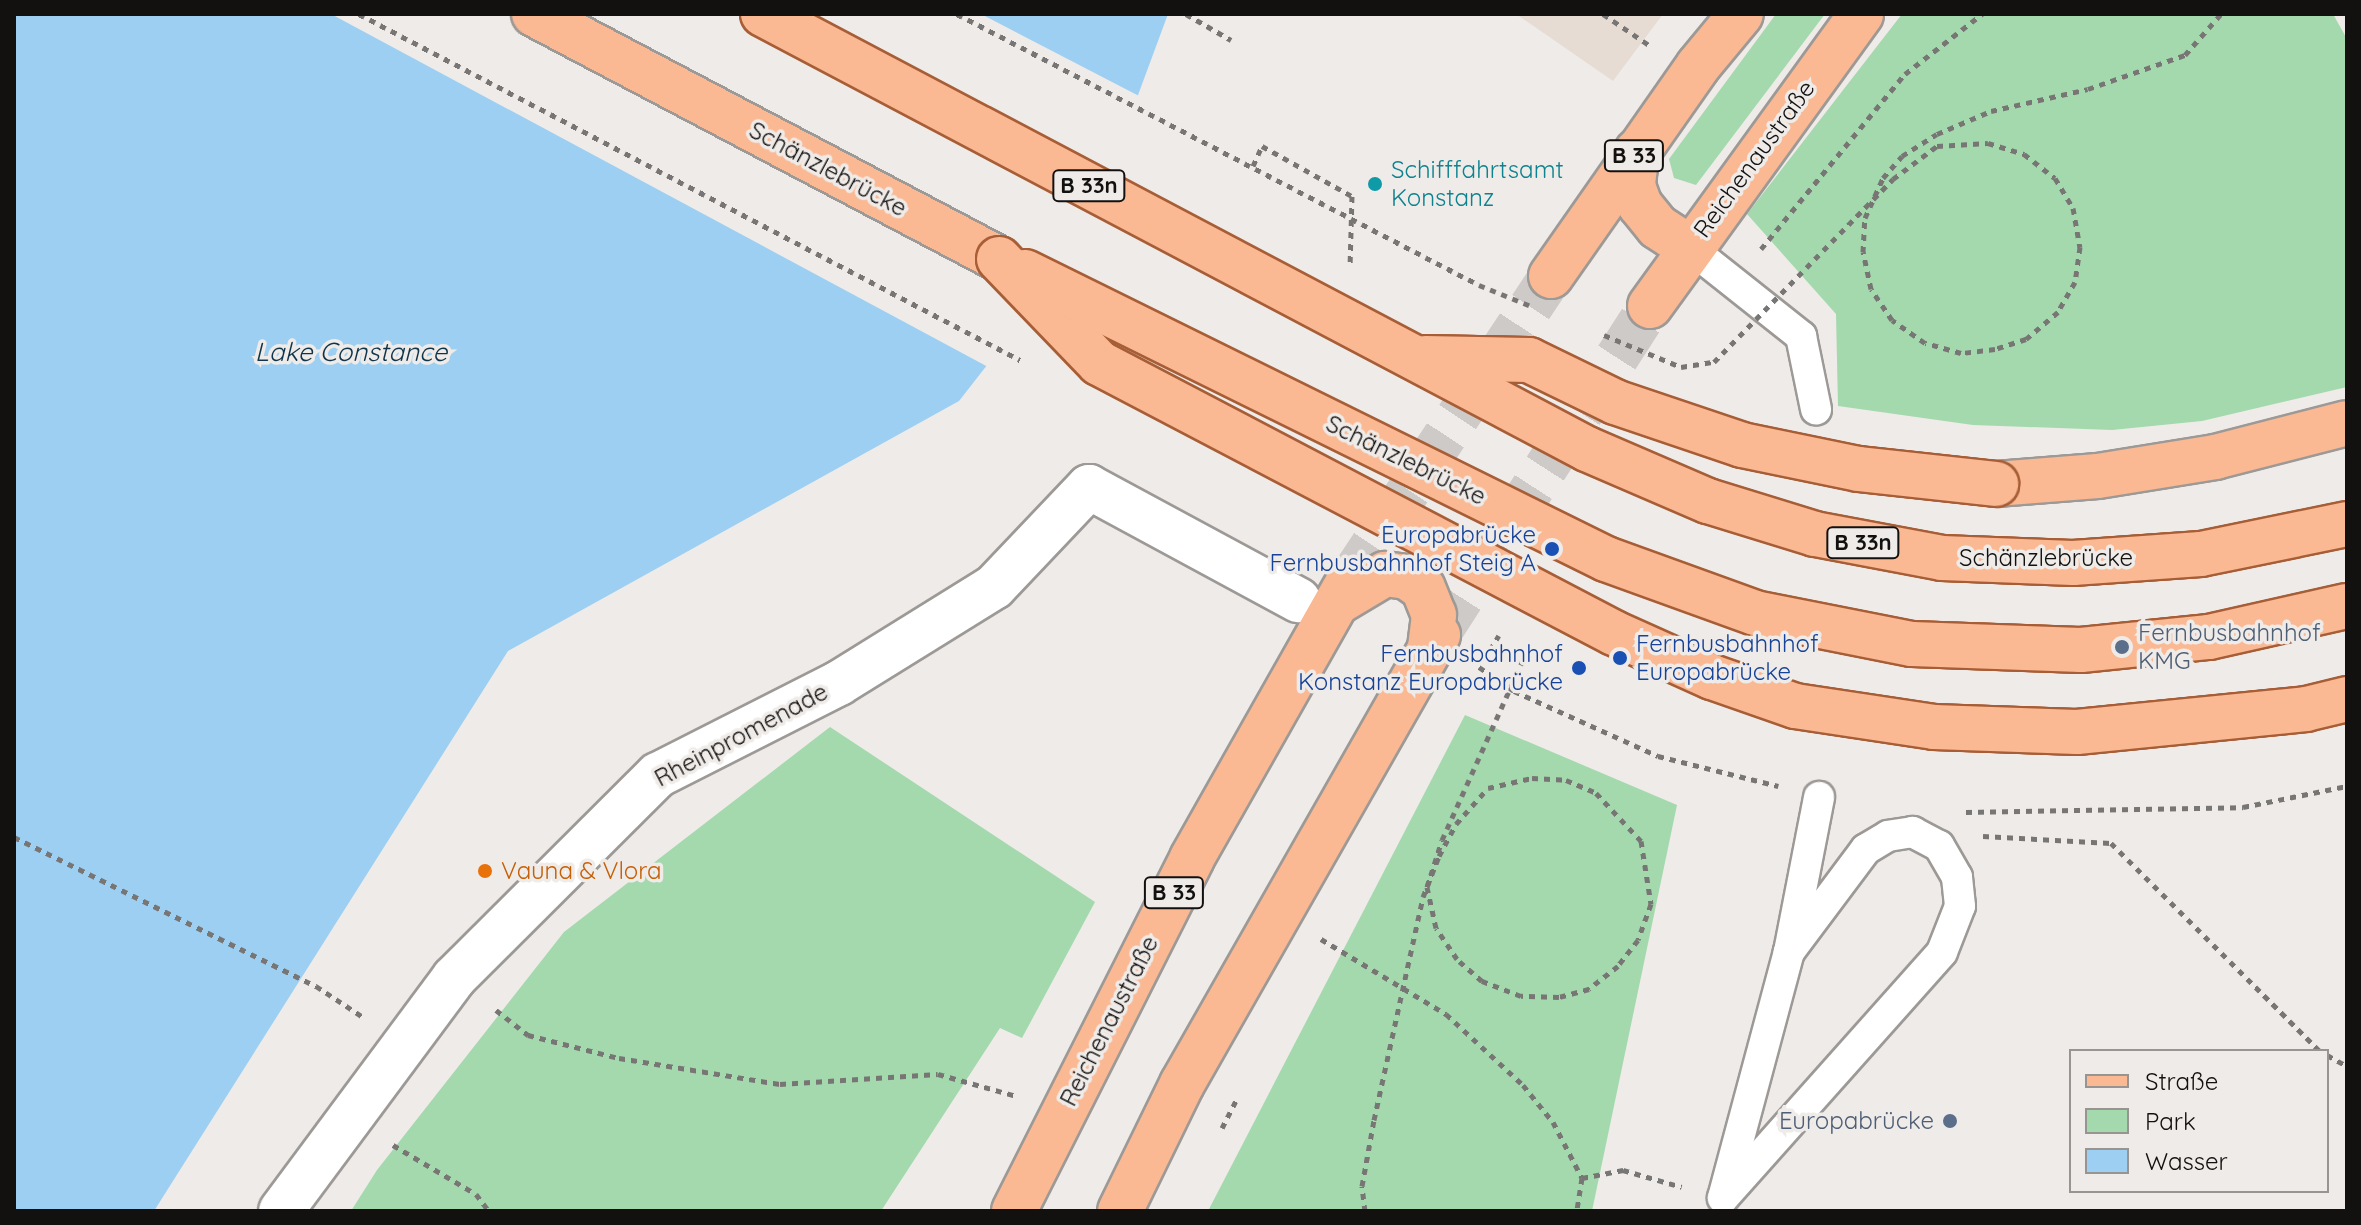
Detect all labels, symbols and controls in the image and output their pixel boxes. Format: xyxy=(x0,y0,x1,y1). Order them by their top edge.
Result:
street label: Reichenaustraße xyxy=(1687,75,1821,243)
street label: Schänzlebrücke xyxy=(744,115,912,223)
road number: B 33 xyxy=(1602,138,1666,174)
place label: Schifffahrtsamt Konstanz xyxy=(1391,156,1564,212)
road number: B 33n xyxy=(1051,168,1127,204)
marker: Schifffahrtsamt Konstanz xyxy=(1366,175,1384,193)
water label: Lake Constance xyxy=(255,336,447,368)
street label: Schänzlebrücke xyxy=(1321,409,1491,511)
place label: Europabrücke Fernbusbahnhof Steig A xyxy=(1269,521,1536,577)
road number: B 33n xyxy=(1825,525,1901,561)
marker: Europabrücke Fernbusbahnhof Steig A xyxy=(1543,540,1561,558)
street label: Schänzlebrücke xyxy=(1959,544,2133,572)
place label: Fernbusbahnhof KMG xyxy=(2138,619,2321,675)
place label: Fernbusbahnhof Europabrücke xyxy=(1636,630,1819,686)
marker: Fernbusbahnhof KMG xyxy=(2113,638,2131,656)
place label: Fernbusbahnhof Konstanz Europabrücke xyxy=(1298,640,1563,696)
marker: Fernbusbahnhof Europabrücke xyxy=(1611,649,1629,667)
marker: Fernbusbahnhof Konstanz Europabrücke xyxy=(1570,659,1588,677)
street label: Rheinpromenade xyxy=(649,677,833,793)
place label: Vauna & Vlora xyxy=(501,857,662,885)
marker: Vauna & Vlora xyxy=(476,862,494,880)
road number: B 33 xyxy=(1142,875,1206,911)
street label: Reichenaustraße xyxy=(1054,931,1164,1111)
legend xyxy=(2069,1049,2329,1193)
text: Straße xyxy=(2145,1066,2218,1096)
text: Park xyxy=(2145,1106,2196,1136)
place label: Europabrücke xyxy=(1779,1107,1934,1135)
marker: Europabrücke xyxy=(1941,1112,1959,1130)
text: Wasser xyxy=(2145,1146,2228,1176)

